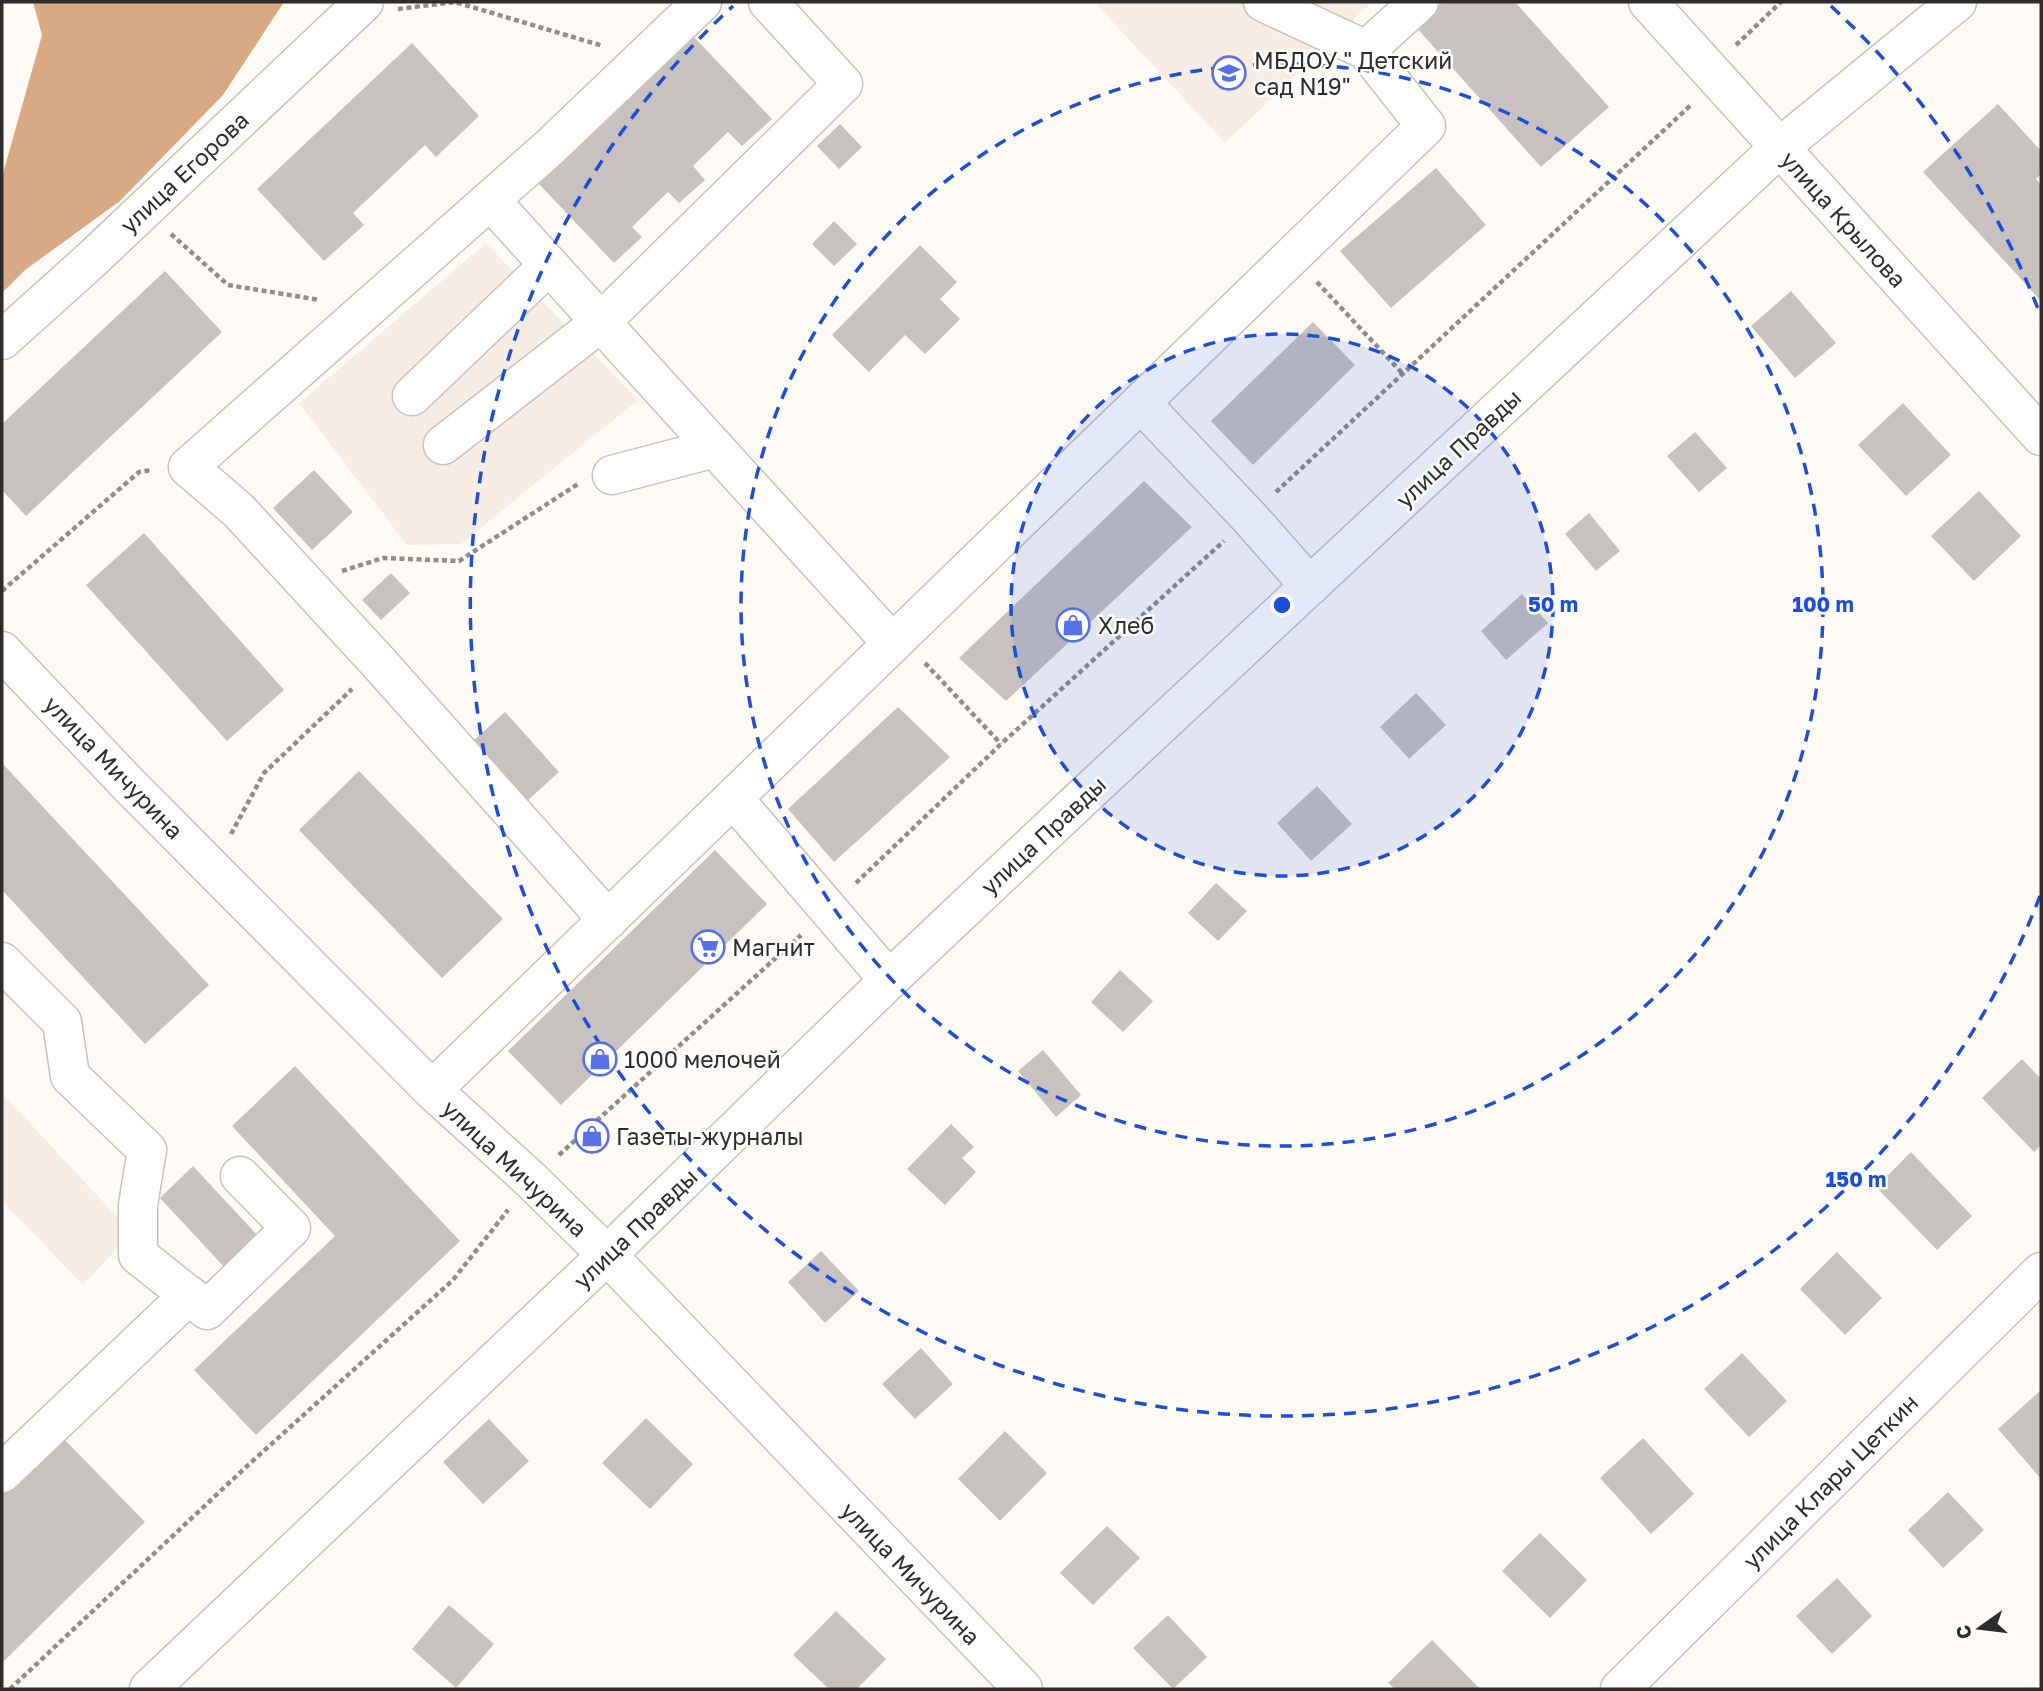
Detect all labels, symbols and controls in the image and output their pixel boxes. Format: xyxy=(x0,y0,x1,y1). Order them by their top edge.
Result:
place label: МБДОУ " Детский сад N19" xyxy=(1254,46,1452,100)
school or university icon: МБДОУ " Детский сад N19" xyxy=(1210,54,1248,92)
street label: улица Егорова xyxy=(114,105,254,239)
street label: улица Крылова xyxy=(1776,145,1912,293)
street label: улица Правды xyxy=(1389,383,1527,513)
text: 50 m xyxy=(1528,591,1578,617)
text: 100 m xyxy=(1792,591,1854,617)
centre of rings xyxy=(1270,593,1294,617)
shop icon: Хлеб xyxy=(1054,606,1092,644)
place label: Хлеб xyxy=(1098,611,1154,639)
street label: улица Мичурина xyxy=(39,690,189,844)
street label: улица Правды xyxy=(974,770,1112,900)
supermarket icon: Магнит xyxy=(689,928,727,966)
place label: Магнит xyxy=(732,933,815,961)
shop icon: 1000 мелочей xyxy=(581,1040,619,1078)
place label: 1000 мелочей xyxy=(624,1045,781,1073)
street label: улица Мичурина xyxy=(437,1094,593,1242)
shop icon: Газеты-журналы xyxy=(573,1117,611,1155)
place label: Газеты-журналы xyxy=(616,1122,804,1150)
street label: улица Правды xyxy=(567,1162,703,1294)
text: 150 m xyxy=(1826,1166,1886,1192)
street label: улица Клары Цеткин xyxy=(1737,1388,1923,1574)
street label: улица Мичурина xyxy=(836,1496,986,1650)
north arrow xyxy=(1945,1593,2015,1663)
text: С xyxy=(1950,1623,1976,1642)

